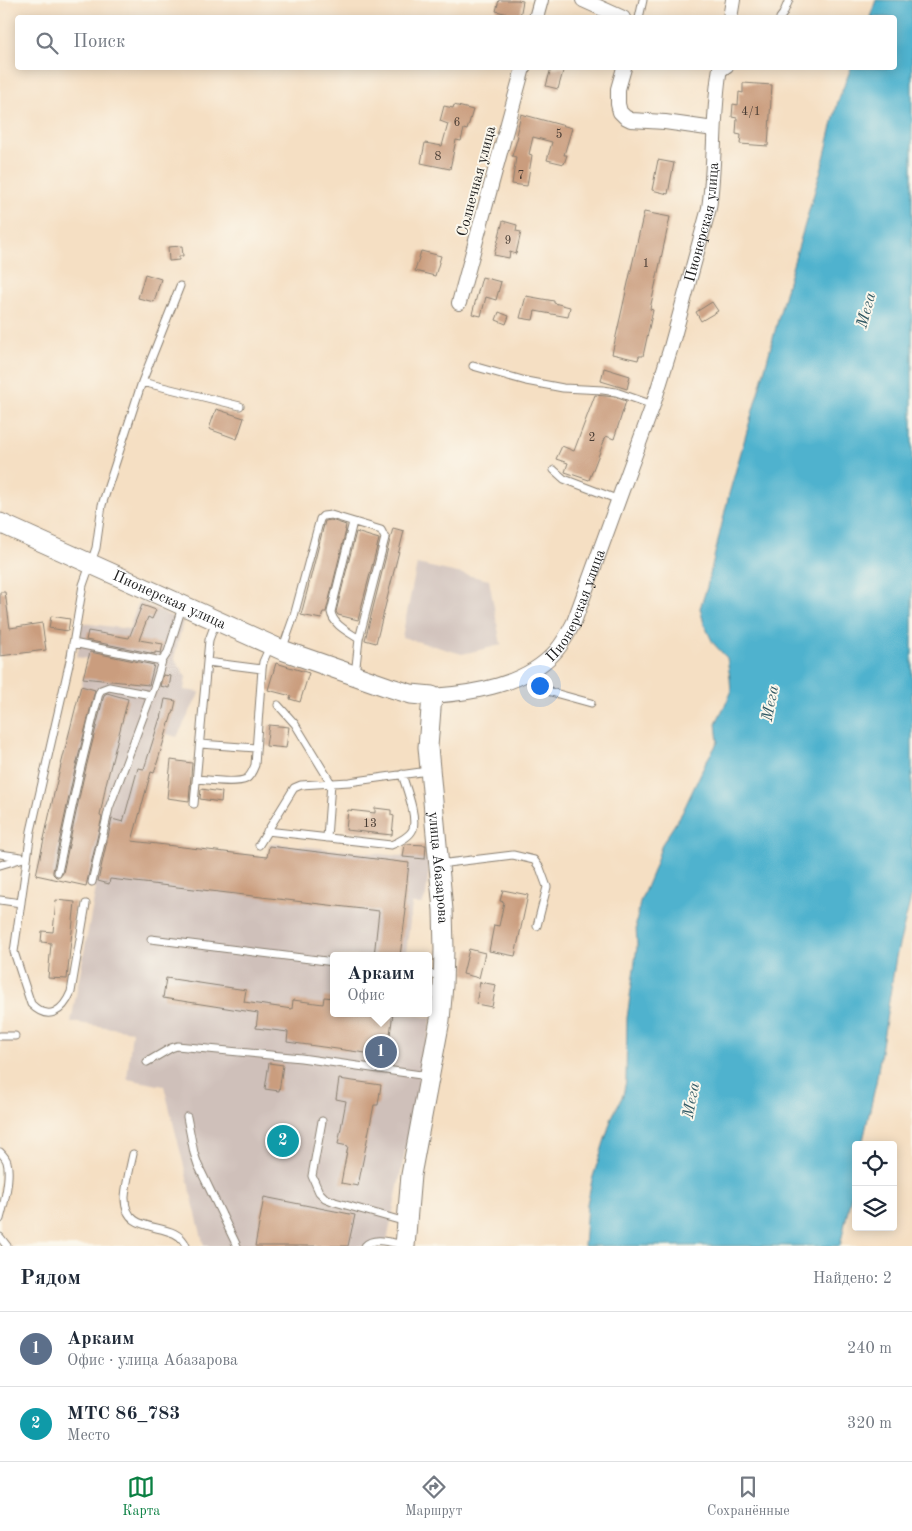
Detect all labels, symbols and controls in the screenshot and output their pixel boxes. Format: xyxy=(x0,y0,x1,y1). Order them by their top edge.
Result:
search box xyxy=(15,15,897,70)
icon: search xyxy=(33,29,61,57)
text: Поиск xyxy=(73,33,125,52)
house number: 4/1 xyxy=(741,106,761,118)
house number: 6 xyxy=(454,117,461,129)
street label: Солнечная улица xyxy=(455,124,500,238)
house number: 5 xyxy=(556,128,563,141)
house number: 8 xyxy=(435,151,442,163)
street label: Пионерская улица xyxy=(683,161,722,284)
house number: 7 xyxy=(518,170,524,182)
house number: 9 xyxy=(505,235,511,247)
house number: 1 xyxy=(643,258,649,270)
water label: Мега xyxy=(854,291,879,331)
house number: 2 xyxy=(589,432,595,444)
street label: Пионерская улица xyxy=(544,547,609,665)
street label: Пионерская улица xyxy=(110,569,228,633)
your location xyxy=(527,673,553,699)
water label: Мега xyxy=(759,684,782,724)
street label: улица Абазарова xyxy=(425,811,449,925)
house number: 13 xyxy=(363,818,377,830)
popup xyxy=(330,952,432,1017)
text: Аркаим xyxy=(347,965,415,984)
text: Офис xyxy=(347,988,385,1004)
pin: 1 xyxy=(365,1033,397,1071)
water label: Мега xyxy=(680,1081,703,1121)
pin: 2 xyxy=(267,1122,299,1160)
map controls xyxy=(852,1141,897,1231)
button: locate xyxy=(852,1141,897,1186)
button: layers xyxy=(852,1186,897,1231)
text: Рядом xyxy=(20,1268,81,1289)
text: Найдено: 2 xyxy=(813,1271,892,1287)
text: Аркаим xyxy=(67,1330,134,1349)
text: 1 xyxy=(31,1341,41,1357)
text: 240 m xyxy=(847,1341,892,1357)
text: Офис · улица Абазарова xyxy=(67,1353,238,1369)
text: МТС 86_783 xyxy=(67,1405,180,1424)
text: 2 xyxy=(31,1416,41,1432)
text: 320 m xyxy=(847,1416,892,1432)
text: Место xyxy=(67,1428,110,1444)
tab: Карта xyxy=(122,1473,160,1520)
tab: Маршрут xyxy=(405,1473,462,1520)
tab: Сохранённые xyxy=(707,1473,790,1520)

